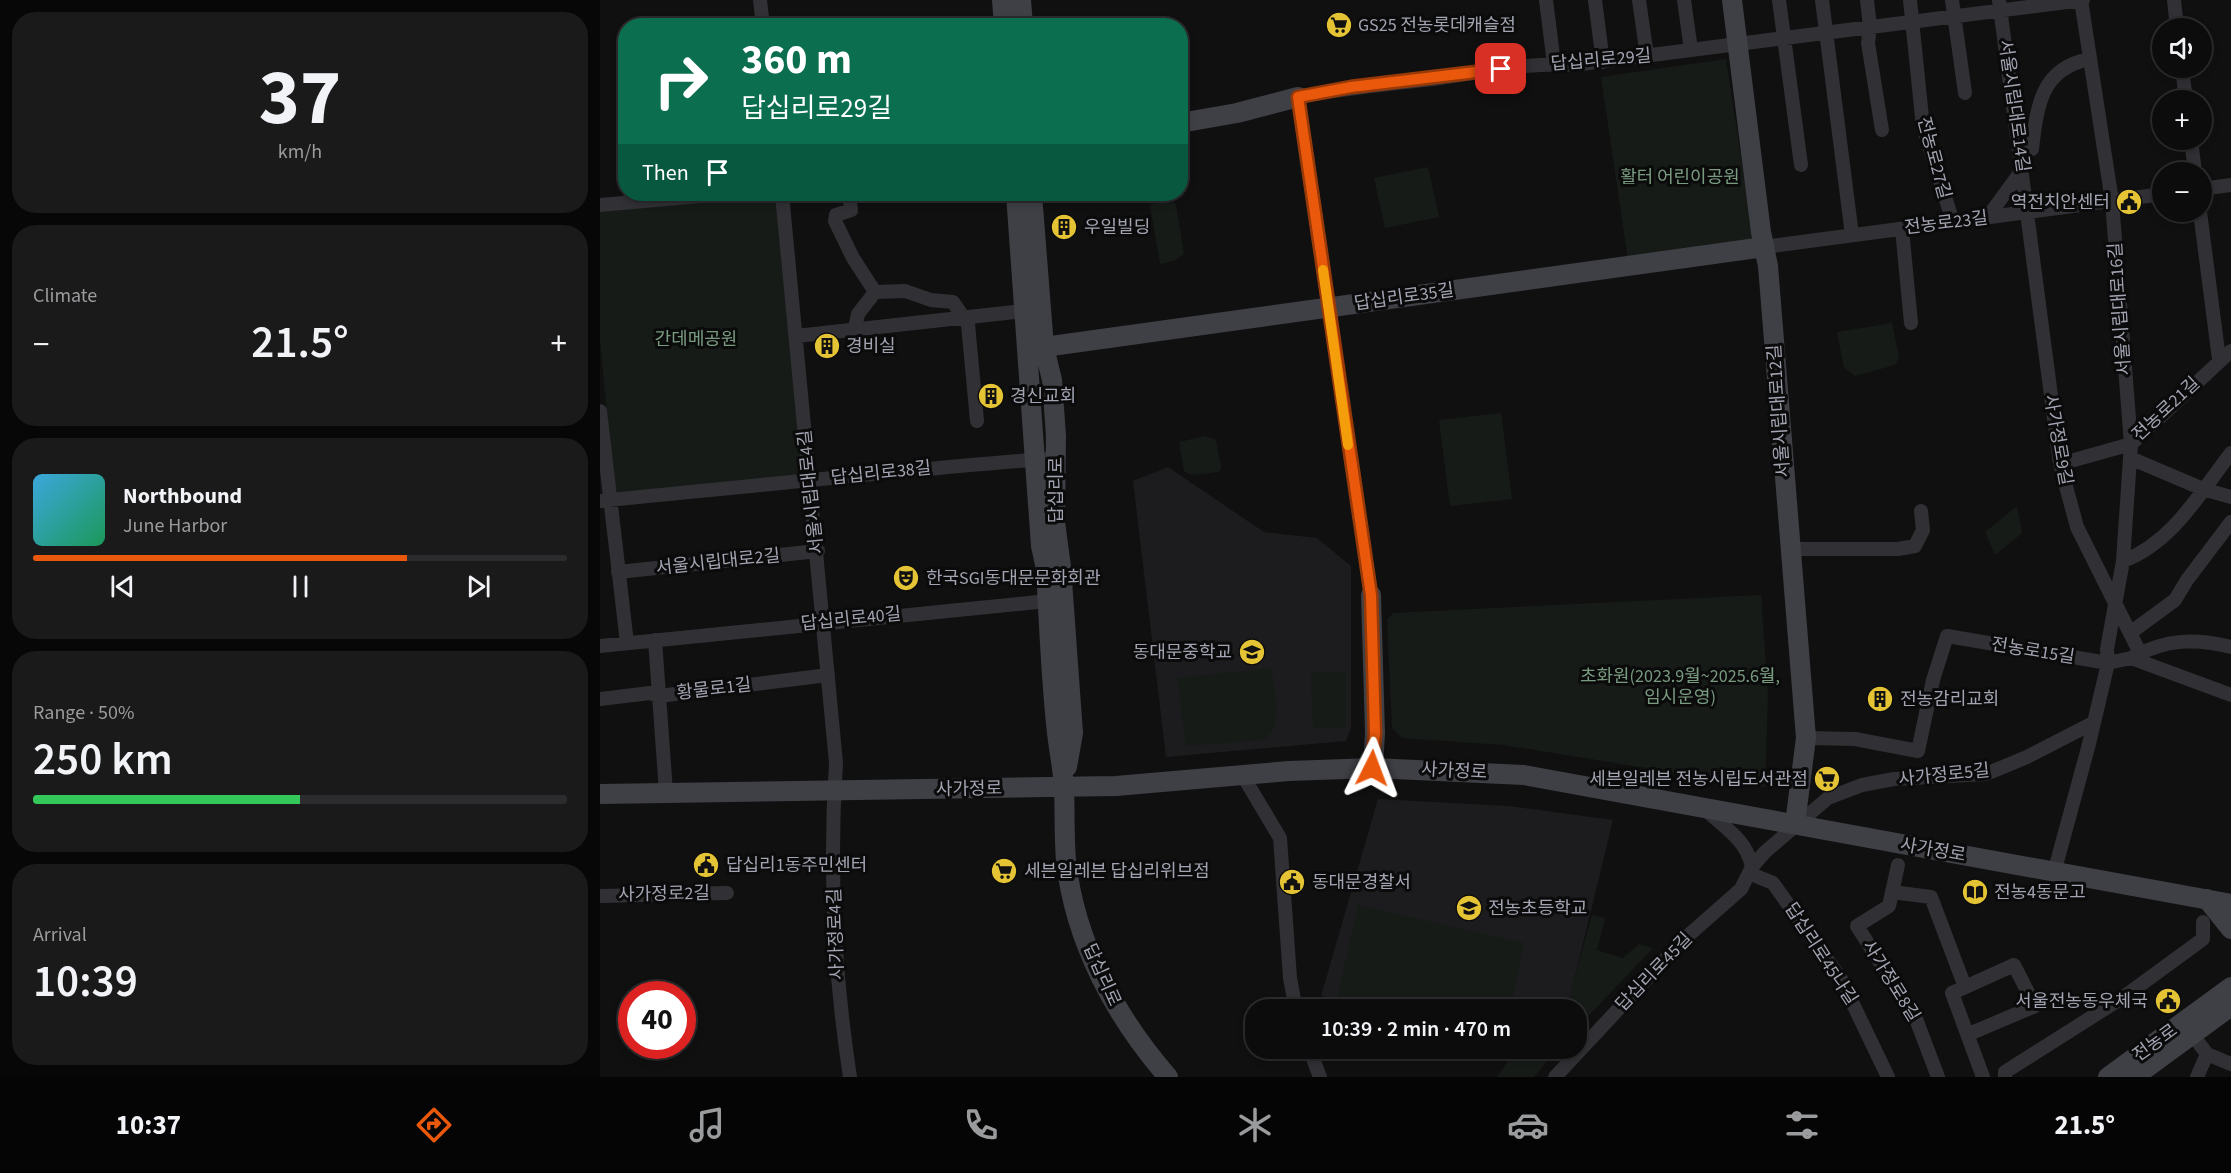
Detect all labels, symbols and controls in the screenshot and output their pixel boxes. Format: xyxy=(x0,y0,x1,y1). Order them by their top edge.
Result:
supermarket icon: GS25 전농롯데캐슬점 xyxy=(1324,10,1354,40)
place label: GS25 전농롯데캐슬점 xyxy=(1358,13,1516,38)
map controls xyxy=(2152,18,2212,222)
button: sound xyxy=(2152,18,2212,78)
text: 360 m xyxy=(741,30,852,90)
street label: 서울시립대로14길 xyxy=(1992,38,2036,174)
icon: right xyxy=(642,42,720,120)
text: 37 xyxy=(259,43,341,154)
pin xyxy=(1475,43,1526,94)
street label: 답십리로29길 xyxy=(1550,43,1652,77)
icon: arrive xyxy=(1484,52,1517,85)
text: 답십리로29길 xyxy=(741,89,892,128)
button: + xyxy=(2152,90,2212,150)
street label: 전농로27길 xyxy=(1911,114,1957,202)
text: km/h xyxy=(278,138,322,166)
icon: arrive xyxy=(701,156,734,189)
text: Then xyxy=(642,157,689,189)
button: − xyxy=(2152,162,2212,222)
park label: 활터 어린이공원 xyxy=(1620,165,1740,190)
public building icon: 역전치안센터 xyxy=(2114,187,2144,217)
place label: 역전치안센터 xyxy=(2011,190,2110,215)
street label: 전농로23길 xyxy=(1903,205,1989,241)
building icon: 우일빌딩 xyxy=(1049,212,1079,242)
place label: 우일빌딩 xyxy=(1084,215,1150,240)
street label: 서울시립대로16길 xyxy=(2103,241,2137,377)
street label: 답십리로35길 xyxy=(1352,278,1456,316)
text: Climate xyxy=(33,282,97,310)
text: 21.5° xyxy=(251,311,349,375)
text: − xyxy=(33,321,49,368)
text: + xyxy=(551,321,567,368)
park label: 간데메공원 xyxy=(655,327,737,352)
building icon: 경비실 xyxy=(812,331,842,361)
place label: 경비실 xyxy=(846,334,896,359)
street label: 서울시립대로12길 xyxy=(1762,343,1796,479)
street label: 전농로21길 xyxy=(2127,371,2205,447)
building icon: 경신교회 xyxy=(976,381,1006,411)
place label: 경신교회 xyxy=(1010,384,1076,409)
street label: 사가정로9길 xyxy=(2038,393,2078,487)
street label: 서울시립대로4길 xyxy=(792,429,830,555)
street label: 답십리로38길 xyxy=(830,455,932,491)
street label: 답십리로 xyxy=(1044,457,1069,523)
text: Northbound xyxy=(123,480,242,512)
text: June Harbor xyxy=(123,512,227,540)
street label: 서울시립대로2길 xyxy=(655,543,781,581)
theatre icon: 한국SGI동대문문화회관 xyxy=(891,563,921,593)
place label: 한국SGI동대문문화회관 xyxy=(926,566,1101,591)
icon: previous xyxy=(106,570,139,603)
icon: pause xyxy=(284,570,317,603)
icon: next xyxy=(462,570,495,603)
street label: 답십리로40길 xyxy=(800,601,902,637)
street label: 전농로15길 xyxy=(1989,632,2077,670)
school or university icon: 동대문중학교 xyxy=(1237,637,1267,667)
place label: 동대문중학교 xyxy=(1133,640,1232,665)
park label: 초화원(2023.9월~2025.6월, 임시운영) xyxy=(1580,664,1780,710)
street label: 황물로1길 xyxy=(675,672,753,706)
building icon: 전농감리교회 xyxy=(1865,684,1895,714)
place label: 전농감리교회 xyxy=(1900,687,1999,712)
text: Range · 50% xyxy=(33,699,134,727)
text: 250 km xyxy=(33,728,173,792)
position arrow xyxy=(1340,736,1404,800)
street label: 사가정로 xyxy=(1420,757,1488,785)
street label: 사가정로5길 xyxy=(1897,758,1991,792)
supermarket icon: 세븐일레븐 전농시립도서관점 xyxy=(1812,764,1842,794)
place label: 세븐일레븐 전농시립도서관점 xyxy=(1589,767,1808,792)
street label: 사가정로 xyxy=(936,776,1002,802)
street label: 사가정로 xyxy=(1898,832,1968,868)
public building icon: 답십리1동주민센터 xyxy=(691,850,721,880)
place label: 답십리1동주민센터 xyxy=(726,853,867,878)
supermarket icon: 세븐일레븐 답십리위브점 xyxy=(989,856,1019,886)
place label: 세븐일레븐 답십리위브점 xyxy=(1024,859,1210,884)
public building icon: 동대문경찰서 xyxy=(1277,867,1307,897)
place label: 동대문경찰서 xyxy=(1312,870,1411,895)
library icon: 전농4동문고 xyxy=(1960,877,1990,907)
place label: 전농4동문고 xyxy=(1994,880,2086,905)
street label: 사가정로2길 xyxy=(618,881,710,907)
street label: 사가정로4길 xyxy=(822,888,850,980)
school or university icon: 전농초등학교 xyxy=(1454,893,1484,923)
place label: 전농초등학교 xyxy=(1488,896,1587,921)
street label: 답십리로45나길 xyxy=(1779,898,1863,1010)
text: Arrival xyxy=(33,921,87,949)
street label: 답십리로45길 xyxy=(1610,927,1698,1017)
street label: 사가정로8길 xyxy=(1856,935,1926,1027)
street label: 답십리로 xyxy=(1077,940,1127,1010)
text: 10:39 xyxy=(33,950,138,1014)
speed limit sign: 40 xyxy=(618,981,696,1059)
public building icon: 서울전농동우체국 xyxy=(2153,986,2183,1016)
place label: 서울전농동우체국 xyxy=(2016,989,2148,1014)
text: 10:39 · 2 min · 470 m xyxy=(1321,1013,1511,1045)
street label: 전농로 xyxy=(2128,1018,2182,1068)
icon: directions xyxy=(413,1104,455,1146)
icon: music xyxy=(686,1104,728,1146)
icon: phone xyxy=(960,1104,1002,1146)
icon: climate xyxy=(1234,1104,1276,1146)
icon: car xyxy=(1507,1104,1549,1146)
icon: filters xyxy=(1781,1104,1823,1146)
text: 10:37 xyxy=(116,1106,181,1145)
text: 21.5° xyxy=(2054,1106,2115,1145)

